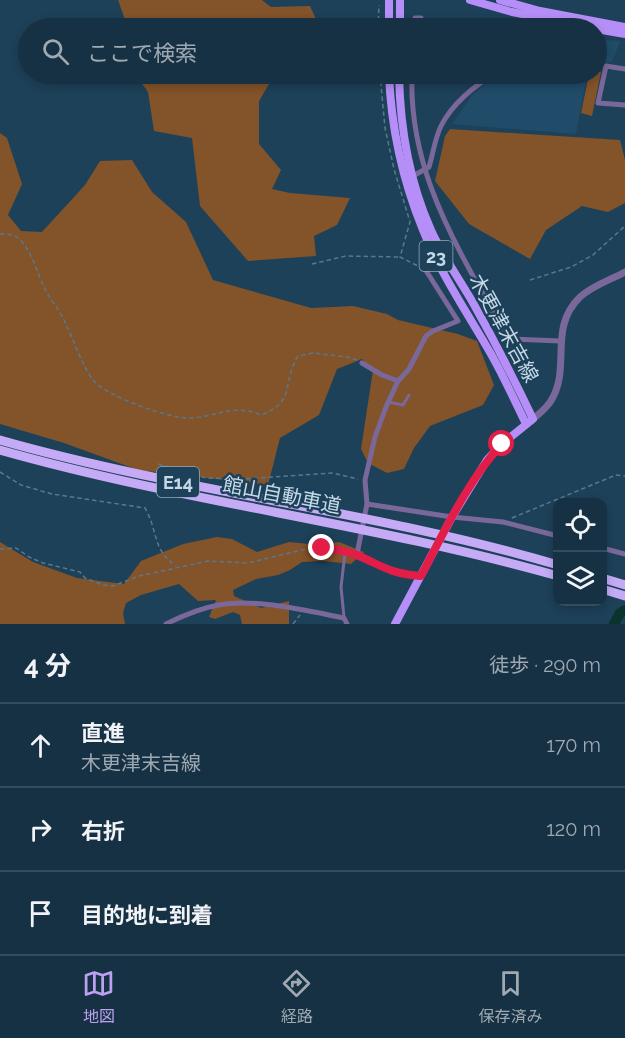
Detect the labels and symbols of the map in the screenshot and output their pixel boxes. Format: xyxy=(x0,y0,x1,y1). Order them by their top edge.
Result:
road number: 23 xyxy=(420,241,452,271)
street label: 木更津末吉線 xyxy=(464,270,544,386)
route start xyxy=(488,430,514,456)
road number: E14 xyxy=(157,467,199,497)
street label: 館山自動車道 xyxy=(221,472,343,518)
route end xyxy=(308,534,334,560)

